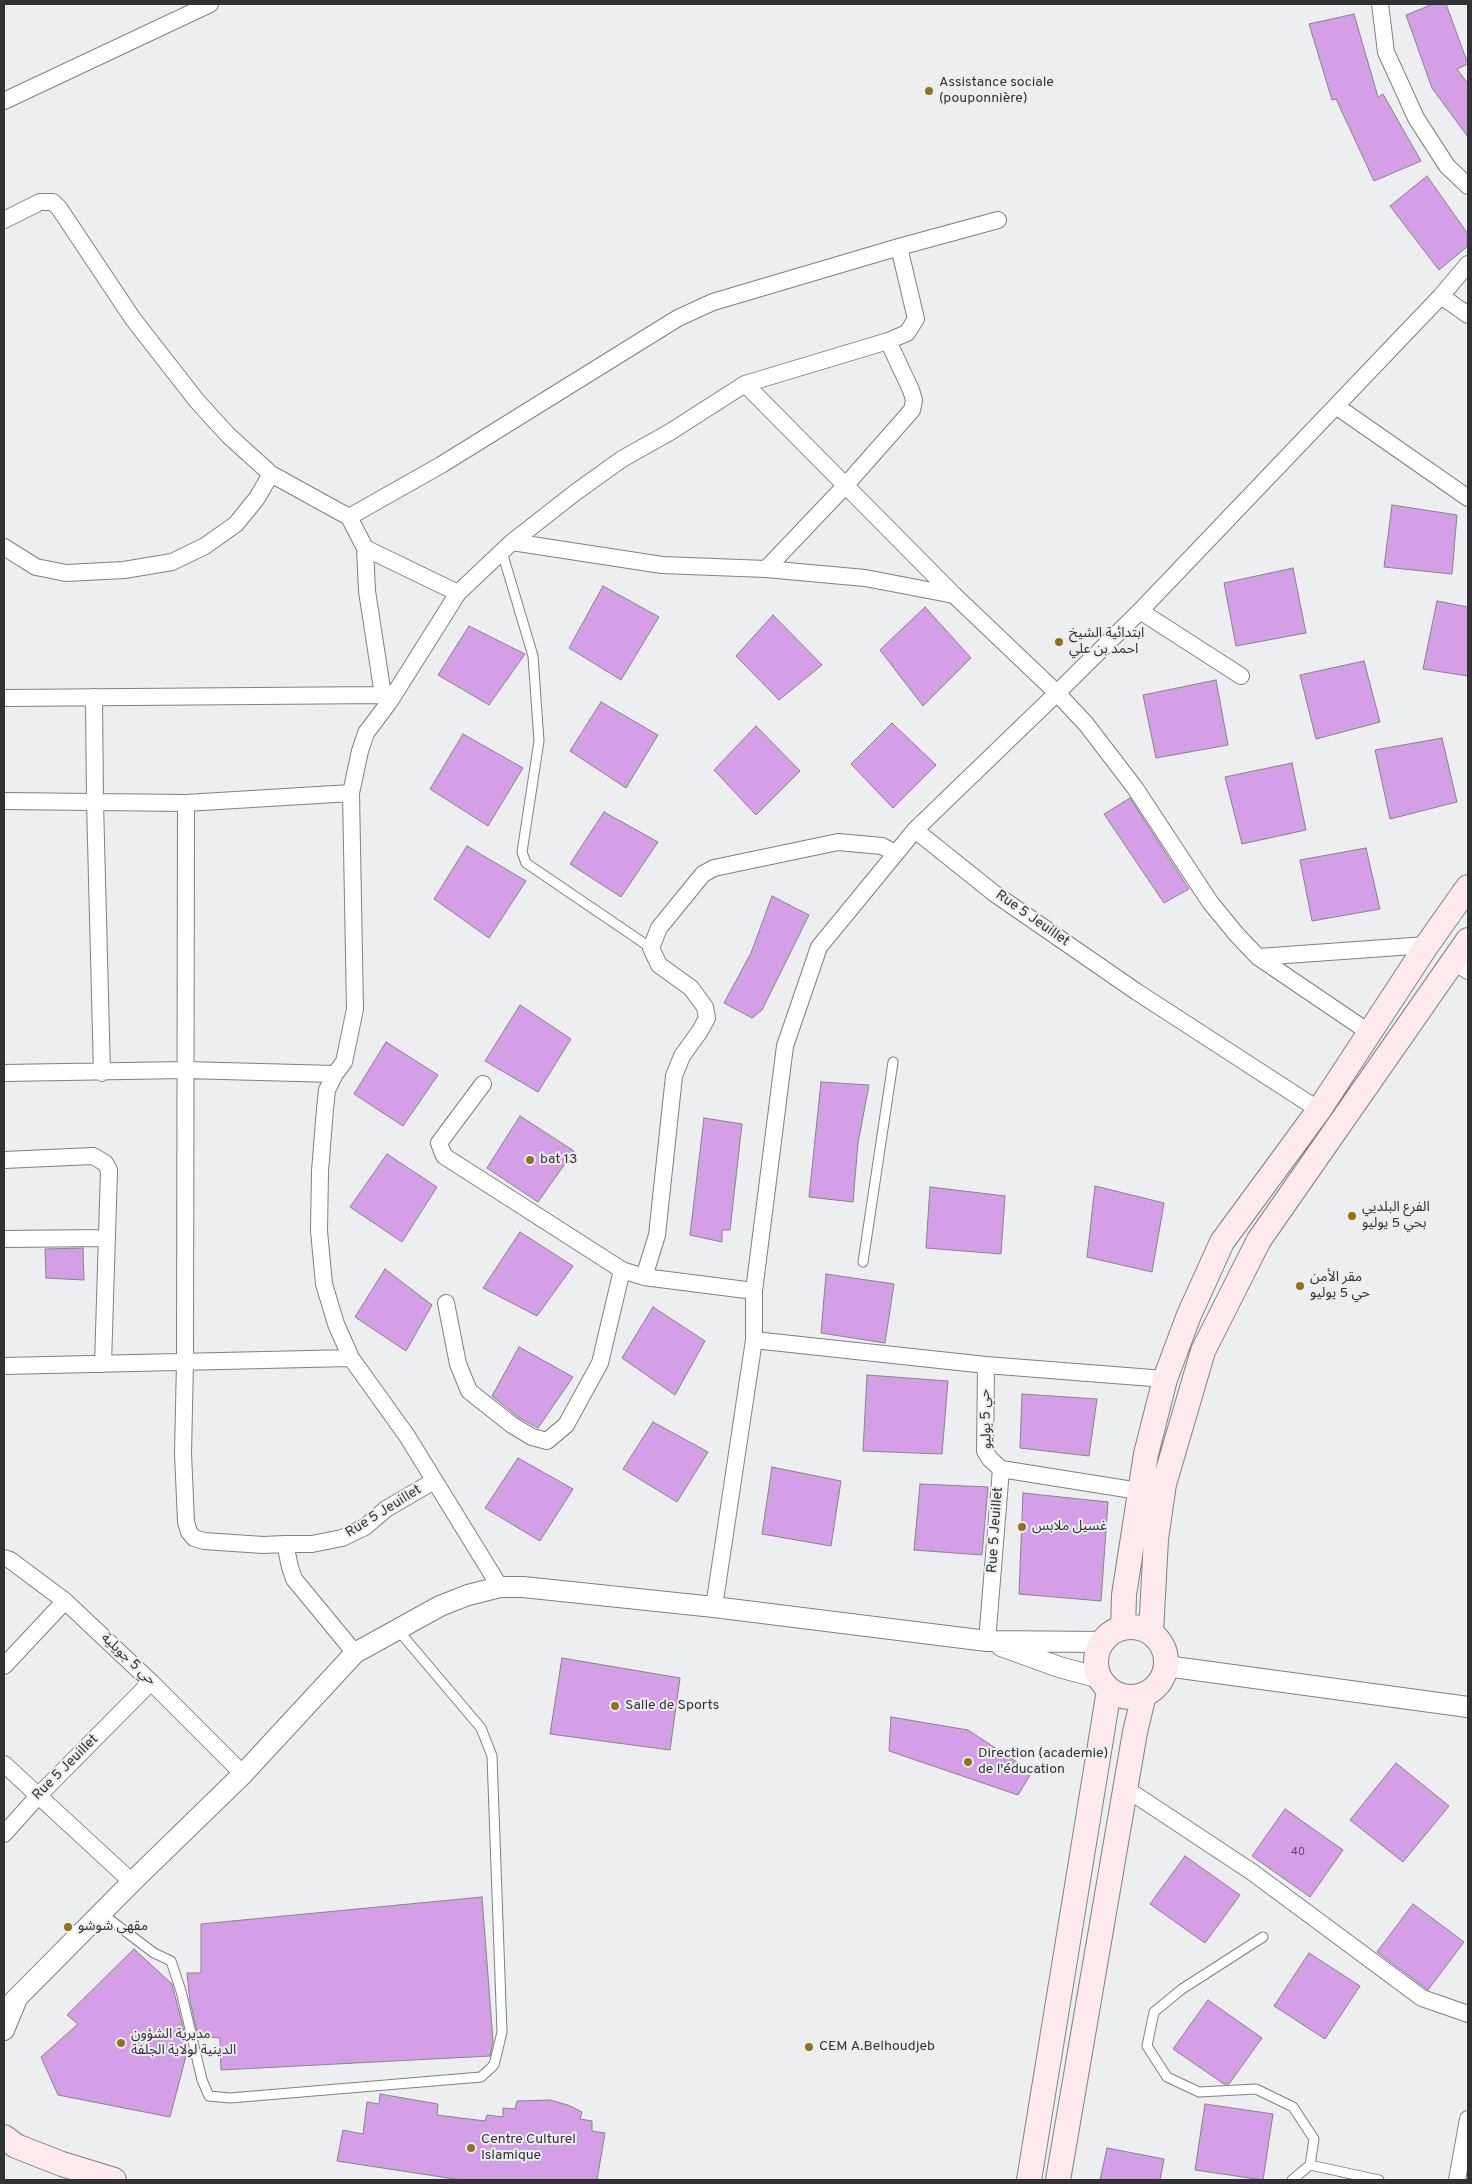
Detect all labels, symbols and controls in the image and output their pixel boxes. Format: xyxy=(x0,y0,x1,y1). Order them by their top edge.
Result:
place label: Assistance sociale (pouponnière) xyxy=(939,75,1054,108)
marker: Assistance sociale (pouponnière) xyxy=(923,85,935,97)
place label: ابتدائية الشيخ احمد بن علي xyxy=(1069,626,1144,658)
marker: ابتدائية الشيخ احمد بن علي xyxy=(1053,636,1065,648)
street label: Rue 5 Jeuillet xyxy=(992,887,1072,951)
place label: bat 13 xyxy=(540,1152,577,1168)
marker: bat 13 xyxy=(524,1154,536,1166)
place label: الفرع البلديي بحي 5 يوليو xyxy=(1362,1200,1430,1232)
marker: الفرع البلديي بحي 5 يوليو xyxy=(1346,1210,1358,1222)
place label: مقر الأمن حي 5 يوليو xyxy=(1310,1270,1370,1302)
marker: مقر الأمن حي 5 يوليو xyxy=(1294,1280,1306,1292)
street label: حي 5 يوليو xyxy=(978,1389,996,1449)
street label: Rue 5 Jeuillet xyxy=(343,1482,425,1542)
street label: Rue 5 Jeuillet xyxy=(985,1486,1007,1574)
place label: غسيل ملابس xyxy=(1032,1519,1107,1535)
marker: غسيل ملابس xyxy=(1016,1521,1028,1533)
street label: حي 5 جويلية xyxy=(97,1630,159,1690)
place label: Salle de Sports xyxy=(625,1698,719,1714)
marker: Salle de Sports xyxy=(609,1700,621,1712)
street label: Rue 5 Jeuillet xyxy=(30,1732,102,1804)
place label: Direction (academie) de l'éducation xyxy=(978,1746,1108,1778)
marker: Direction (academie) de l'éducation xyxy=(962,1756,974,1768)
house number: 40 xyxy=(1291,1846,1305,1860)
place label: مقهى شوشو xyxy=(78,1919,148,1935)
marker: مقهى شوشو xyxy=(62,1921,74,1933)
place label: مديرية الشؤون الدينية لولاية الجلفة xyxy=(131,2027,236,2060)
marker: مديرية الشؤون الدينية لولاية الجلفة xyxy=(115,2037,127,2049)
place label: CEM A.Belhoudjeb xyxy=(819,2039,935,2055)
marker: CEM A.Belhoudjeb xyxy=(803,2041,815,2053)
place label: Centre Culturel Islamique xyxy=(481,2132,576,2164)
marker: Centre Culturel Islamique xyxy=(465,2142,477,2154)

